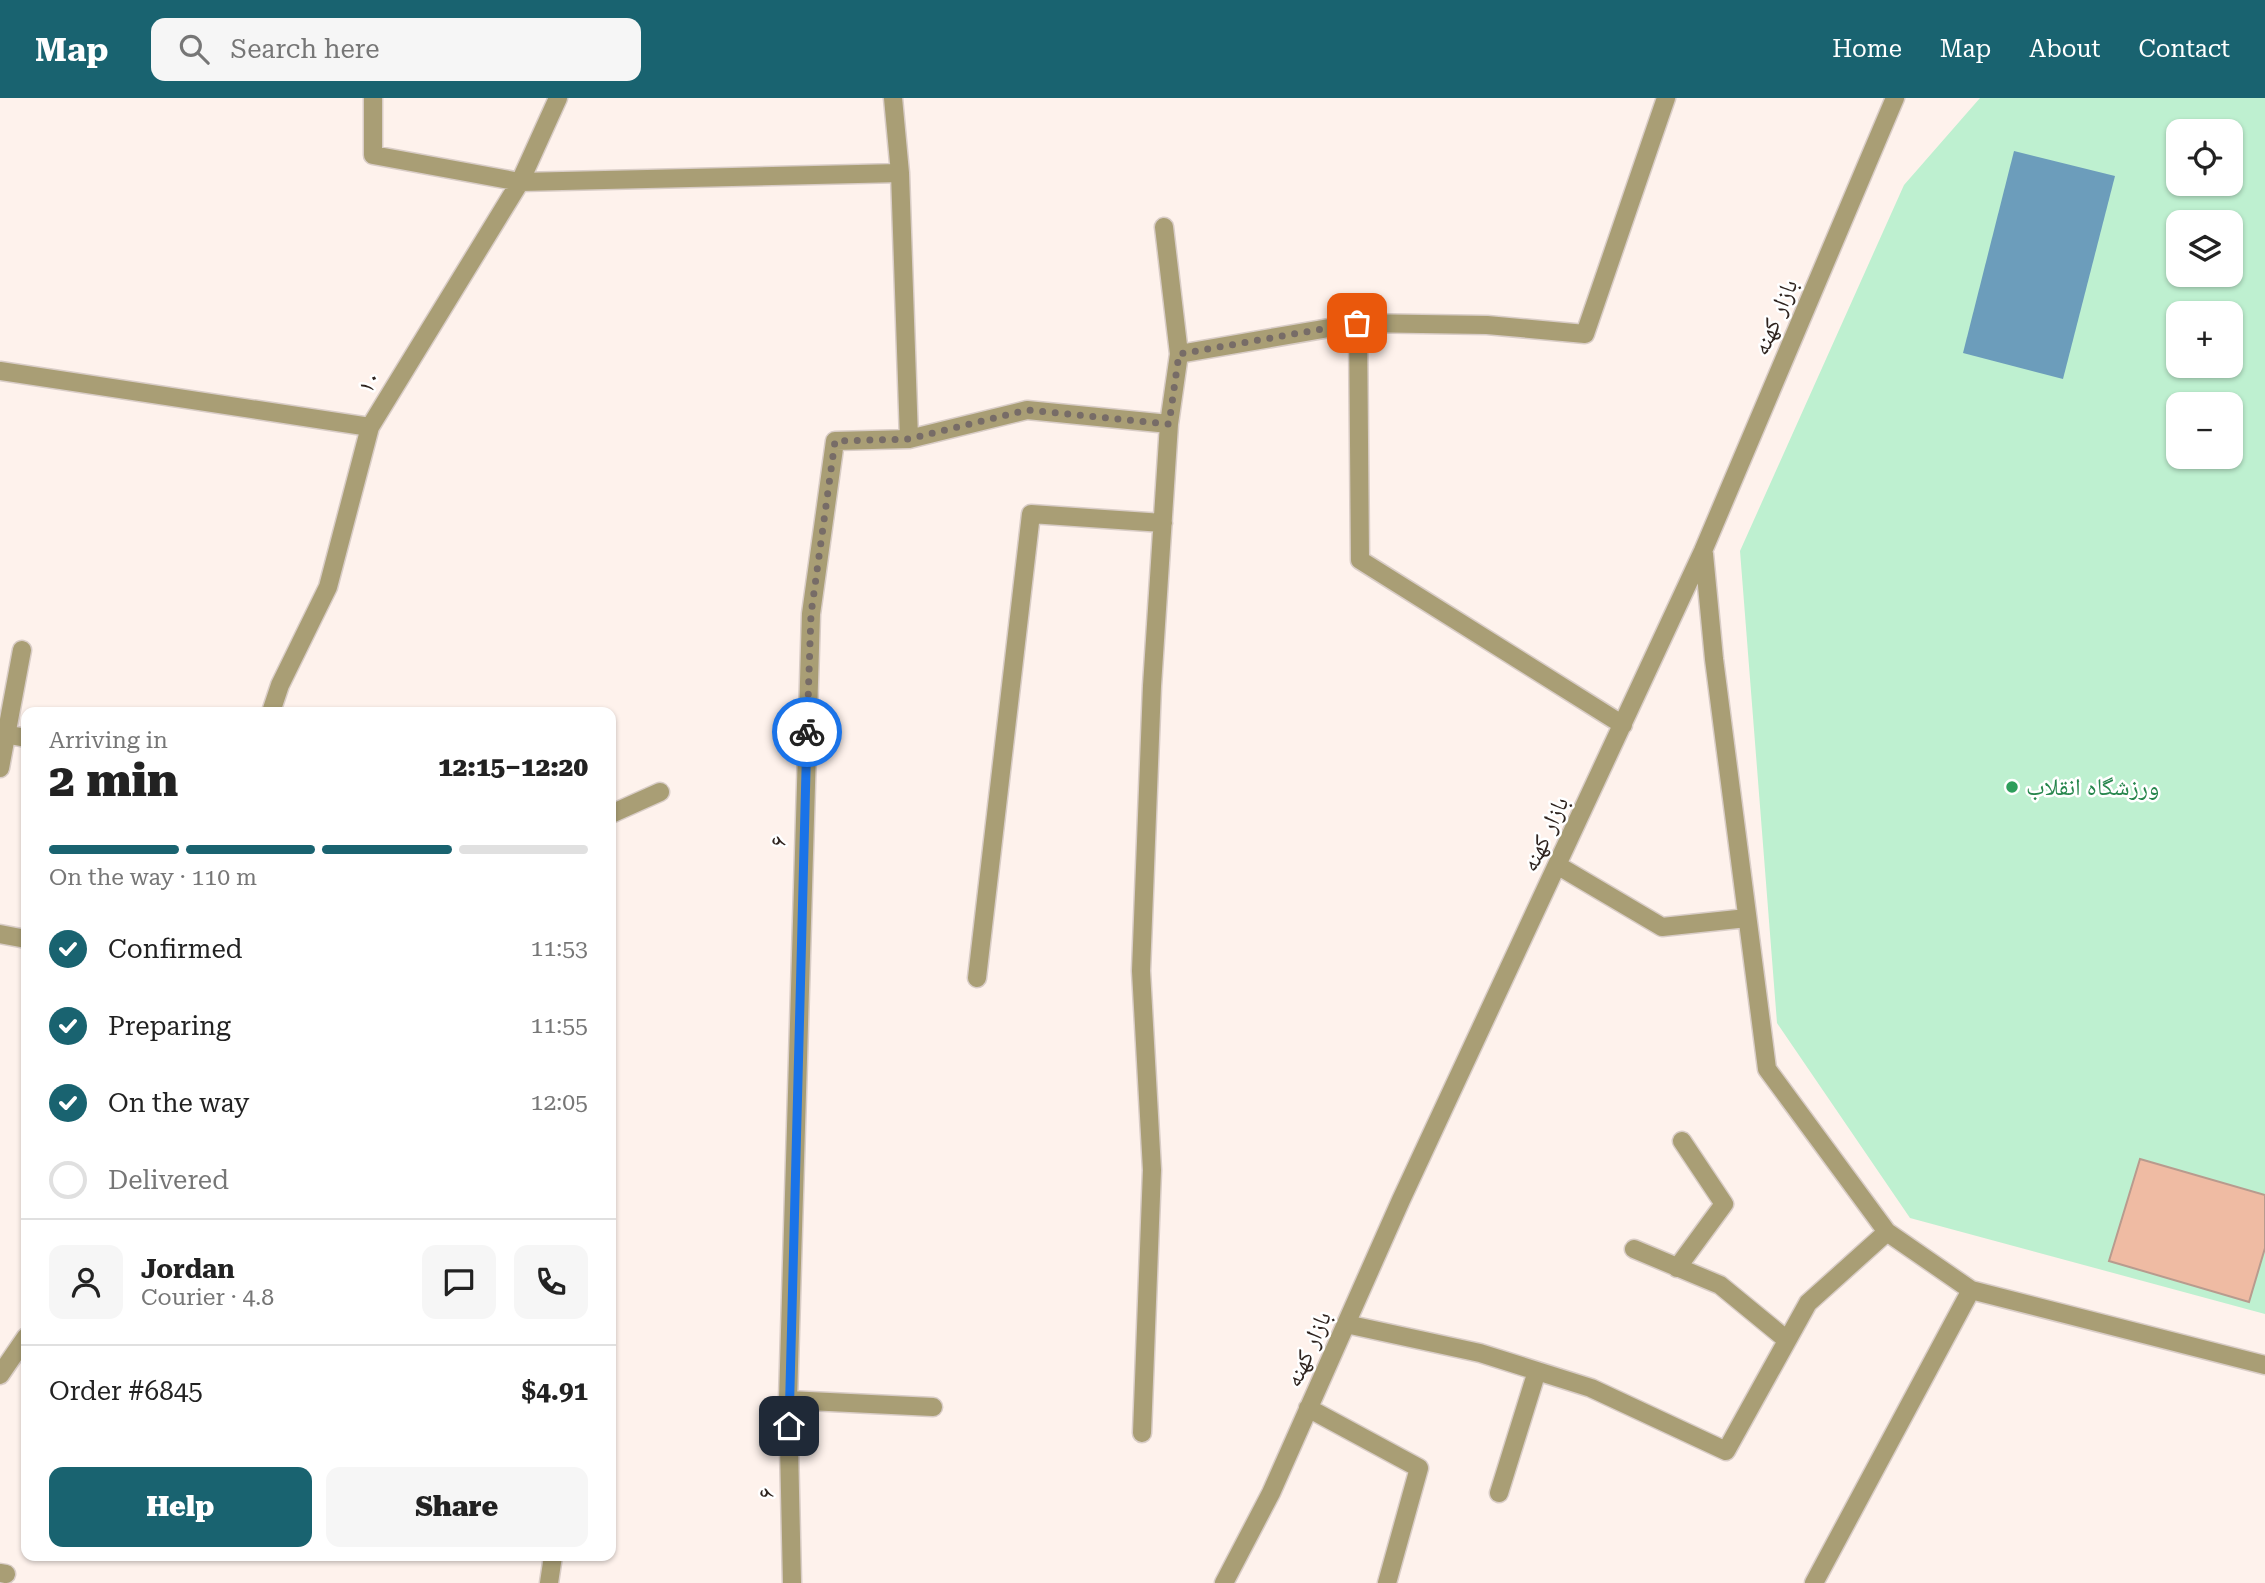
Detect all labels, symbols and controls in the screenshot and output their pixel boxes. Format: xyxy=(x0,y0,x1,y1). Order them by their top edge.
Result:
search box xyxy=(151,18,641,81)
text: Map xyxy=(35,30,109,69)
icon: search xyxy=(175,30,213,68)
text: Search here xyxy=(231,34,380,64)
text: Home xyxy=(1832,35,1902,63)
text: Map xyxy=(1940,35,1991,63)
text: About xyxy=(2029,35,2100,63)
text: Contact xyxy=(2138,35,2230,63)
map controls xyxy=(2166,119,2243,469)
button: locate xyxy=(2166,119,2243,196)
button: layers xyxy=(2166,210,2243,287)
street label: بازار کهنه xyxy=(1746,275,1804,359)
pin xyxy=(1327,293,1387,353)
button: + xyxy=(2166,301,2243,378)
icon: bag xyxy=(1338,304,1376,342)
street label: ۱۰ xyxy=(351,366,387,398)
button: − xyxy=(2166,392,2243,469)
courier xyxy=(772,697,842,767)
icon: bike xyxy=(788,713,826,751)
text: Arriving in xyxy=(49,727,168,754)
text: 12:15–12:20 xyxy=(438,752,588,782)
text: 2 min xyxy=(49,753,178,807)
place label: ورزشگاه انقلاب xyxy=(2026,773,2159,801)
marker: ورزشگاه انقلاب xyxy=(2004,779,2020,795)
street label: بازار کهنه xyxy=(1515,792,1575,876)
street label: ۶ xyxy=(764,835,792,847)
text: On the way · 110 m xyxy=(49,864,257,891)
icon: check xyxy=(49,930,87,968)
text: Confirmed xyxy=(108,934,243,964)
text: 11:53 xyxy=(531,935,588,962)
icon: check xyxy=(49,1007,87,1045)
text: Preparing xyxy=(108,1011,231,1041)
text: 11:55 xyxy=(531,1012,588,1039)
icon: check xyxy=(49,1084,87,1122)
text: On the way xyxy=(108,1088,249,1118)
text: 12:05 xyxy=(531,1089,588,1116)
text: Delivered xyxy=(108,1165,229,1195)
button: person xyxy=(49,1245,123,1319)
button: chat xyxy=(422,1245,496,1319)
button: phone xyxy=(514,1245,588,1319)
text: Jordan xyxy=(141,1254,235,1284)
text: Courier · 4.8 xyxy=(141,1284,274,1311)
street label: بازار کهنه xyxy=(1279,1307,1337,1391)
text: Order #6845 xyxy=(49,1376,203,1406)
text: $4.91 xyxy=(522,1376,588,1406)
pin xyxy=(759,1396,819,1456)
icon: home xyxy=(770,1407,808,1445)
button: Help xyxy=(49,1467,312,1547)
button: Share xyxy=(326,1467,588,1547)
street label: ۶ xyxy=(752,1487,780,1499)

